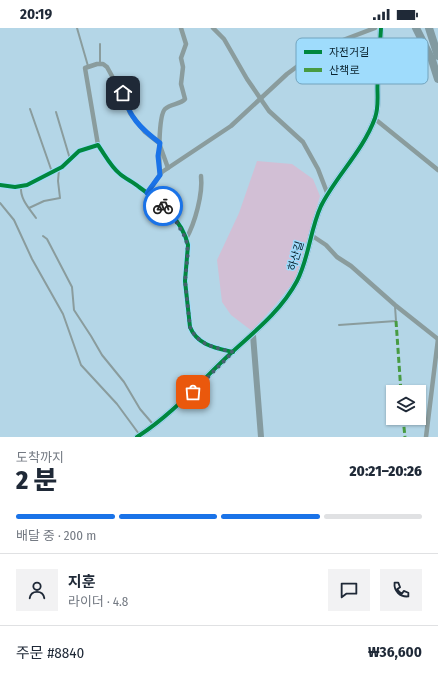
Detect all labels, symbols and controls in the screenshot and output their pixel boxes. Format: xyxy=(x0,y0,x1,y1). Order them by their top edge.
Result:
text: 20:19 xyxy=(20,5,52,23)
legend xyxy=(296,38,428,84)
text: 자전거길 xyxy=(329,46,369,59)
text: 산책로 xyxy=(329,64,359,77)
pin xyxy=(106,76,140,110)
icon: home xyxy=(112,82,134,104)
courier xyxy=(143,186,183,226)
icon: bike xyxy=(152,195,174,217)
street label: 하산길 xyxy=(285,240,307,272)
pin xyxy=(176,375,210,409)
icon: bag xyxy=(182,381,204,403)
map controls xyxy=(386,385,426,425)
button: layers xyxy=(386,385,426,425)
text: 도착까지 xyxy=(16,450,64,465)
text: 20:21–20:26 xyxy=(350,462,422,480)
text: 2 분 xyxy=(16,465,57,496)
text: 배달 중 · 200 m xyxy=(16,528,96,543)
button: person xyxy=(16,569,58,611)
button: chat xyxy=(328,569,370,611)
button: phone xyxy=(380,569,422,611)
text: 지훈 xyxy=(68,573,96,591)
text: 라이더 · 4.8 xyxy=(68,594,128,609)
text: ₩36,600 xyxy=(368,643,422,661)
text: 주문 #8840 xyxy=(16,644,84,662)

